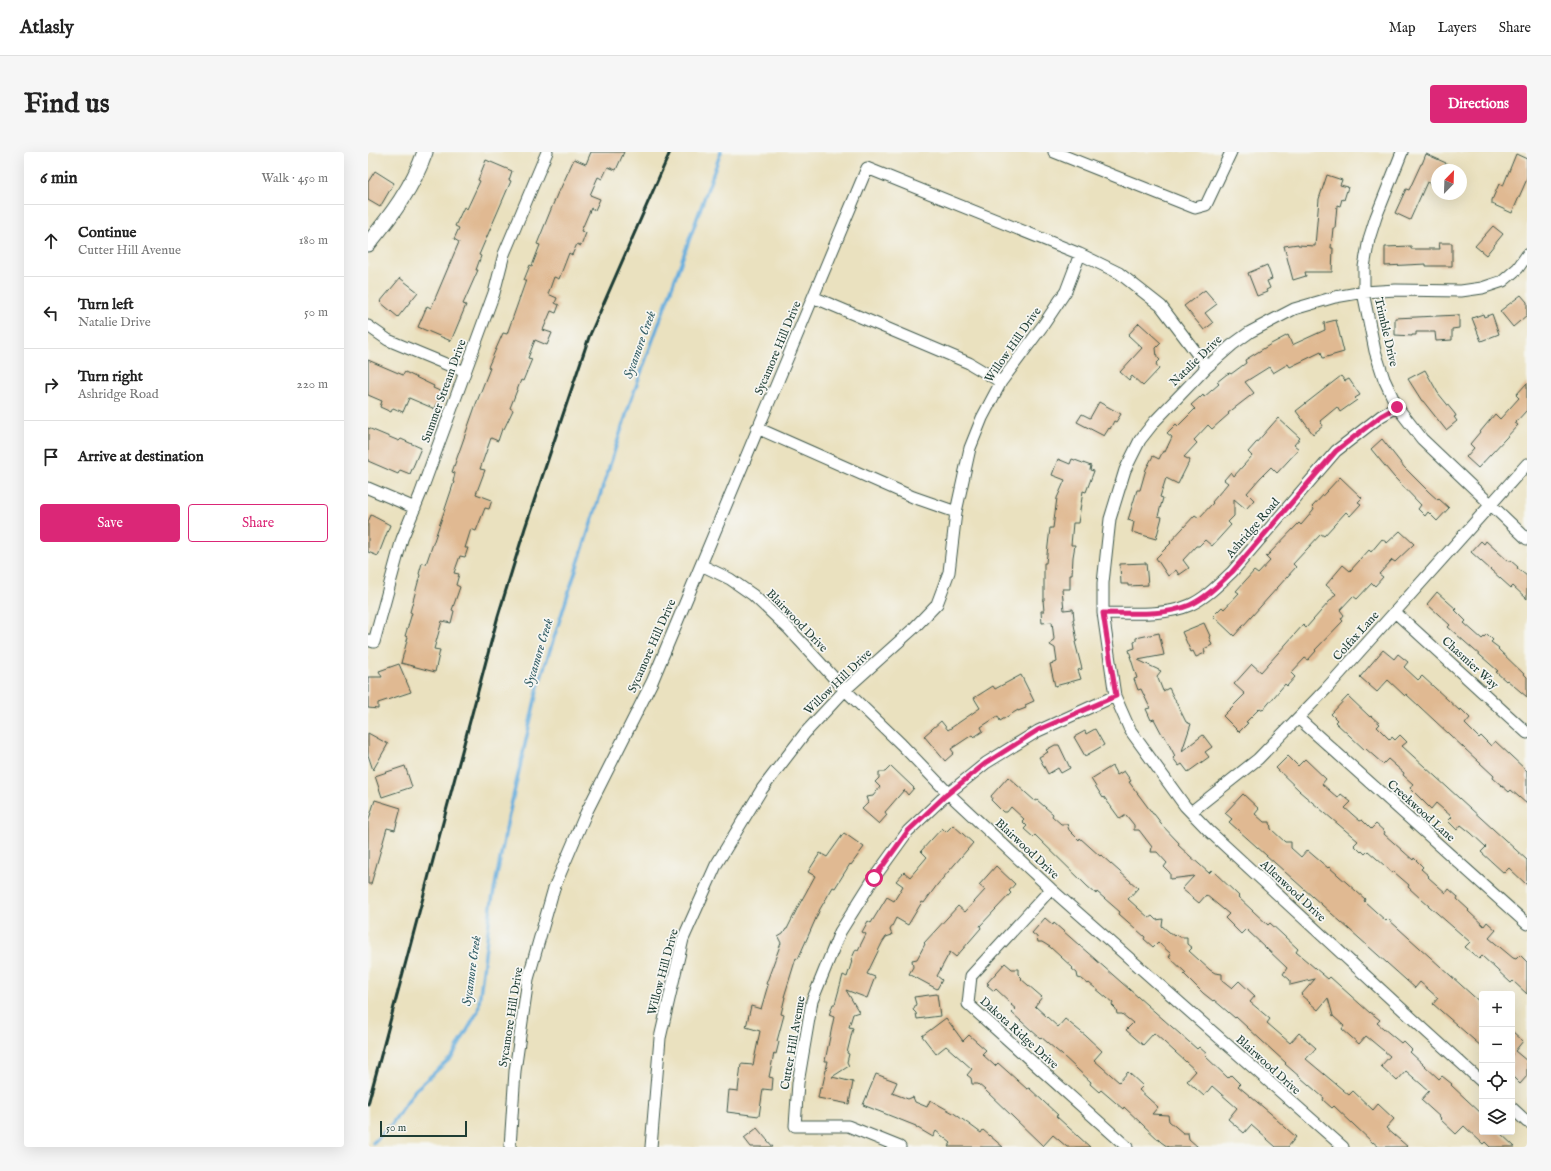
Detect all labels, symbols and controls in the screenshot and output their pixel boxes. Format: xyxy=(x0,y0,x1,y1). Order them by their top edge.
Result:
text: Atlasly xyxy=(20,16,74,40)
text: Map xyxy=(1389,19,1416,37)
text: Layers xyxy=(1438,19,1477,37)
text: Share xyxy=(1499,19,1531,37)
button: Directions xyxy=(1430,85,1527,123)
text: Find us xyxy=(24,87,110,122)
north arrow xyxy=(1431,164,1467,200)
text: 6 min xyxy=(40,168,78,189)
text: Walk · 450 m xyxy=(261,170,328,187)
text: Continue xyxy=(78,223,136,242)
icon: ahead xyxy=(40,230,62,252)
text: 180 m xyxy=(299,232,328,249)
text: Cutter Hill Avenue xyxy=(78,242,181,259)
text: Turn left xyxy=(78,295,134,314)
street label: Trimble Drive xyxy=(1371,296,1401,368)
street label: Sycamore Hill Drive xyxy=(751,298,805,397)
icon: left xyxy=(40,302,62,324)
text: 50 m xyxy=(304,304,328,321)
street label: Willow Hill Drive xyxy=(981,304,1045,386)
water label: Sycamore Creek xyxy=(620,308,660,381)
text: Natalie Drive xyxy=(78,314,151,331)
street label: Natalie Drive xyxy=(1167,332,1226,390)
street label: Summer Stream Drive xyxy=(418,337,470,445)
text: Turn right xyxy=(78,367,143,386)
icon: right xyxy=(40,374,62,396)
text: 220 m xyxy=(297,376,328,393)
text: Ashridge Road xyxy=(78,386,159,403)
route end xyxy=(1388,398,1406,416)
icon: arrive xyxy=(40,446,62,468)
text: Arrive at destination xyxy=(78,447,204,466)
street label: Ashridge Road xyxy=(1222,495,1283,562)
button: Save xyxy=(40,504,180,542)
button: Share xyxy=(188,504,328,542)
street label: Blairwood Drive xyxy=(763,586,831,656)
street label: Sycamore Hill Drive xyxy=(625,596,680,695)
street label: Colfax Lane xyxy=(1330,608,1383,664)
water label: Sycamore Creek xyxy=(521,616,558,689)
street label: Chasmier Way xyxy=(1439,634,1501,692)
street label: Willow Hill Drive xyxy=(801,645,875,718)
street label: Creekwood Lane xyxy=(1384,777,1458,846)
street label: Blairwood Drive xyxy=(992,816,1062,883)
street label: Allenwood Drive xyxy=(1256,856,1329,925)
route start xyxy=(865,869,883,887)
street label: Willow Hill Drive xyxy=(644,927,682,1017)
water label: Sycamore Creek xyxy=(459,934,485,1007)
street label: Sycamore Hill Drive xyxy=(496,965,526,1068)
map controls xyxy=(1479,991,1515,1135)
button: + xyxy=(1479,991,1515,1027)
street label: Cutter Hill Avenue xyxy=(777,994,809,1091)
street label: Dakota Ridge Drive xyxy=(977,994,1062,1073)
button: − xyxy=(1479,1027,1515,1063)
street label: Blairwood Drive xyxy=(1233,1032,1304,1098)
button: locate xyxy=(1479,1063,1515,1099)
button: layers xyxy=(1479,1099,1515,1135)
scale bar xyxy=(380,1119,467,1138)
text: 50 m xyxy=(386,1121,406,1135)

